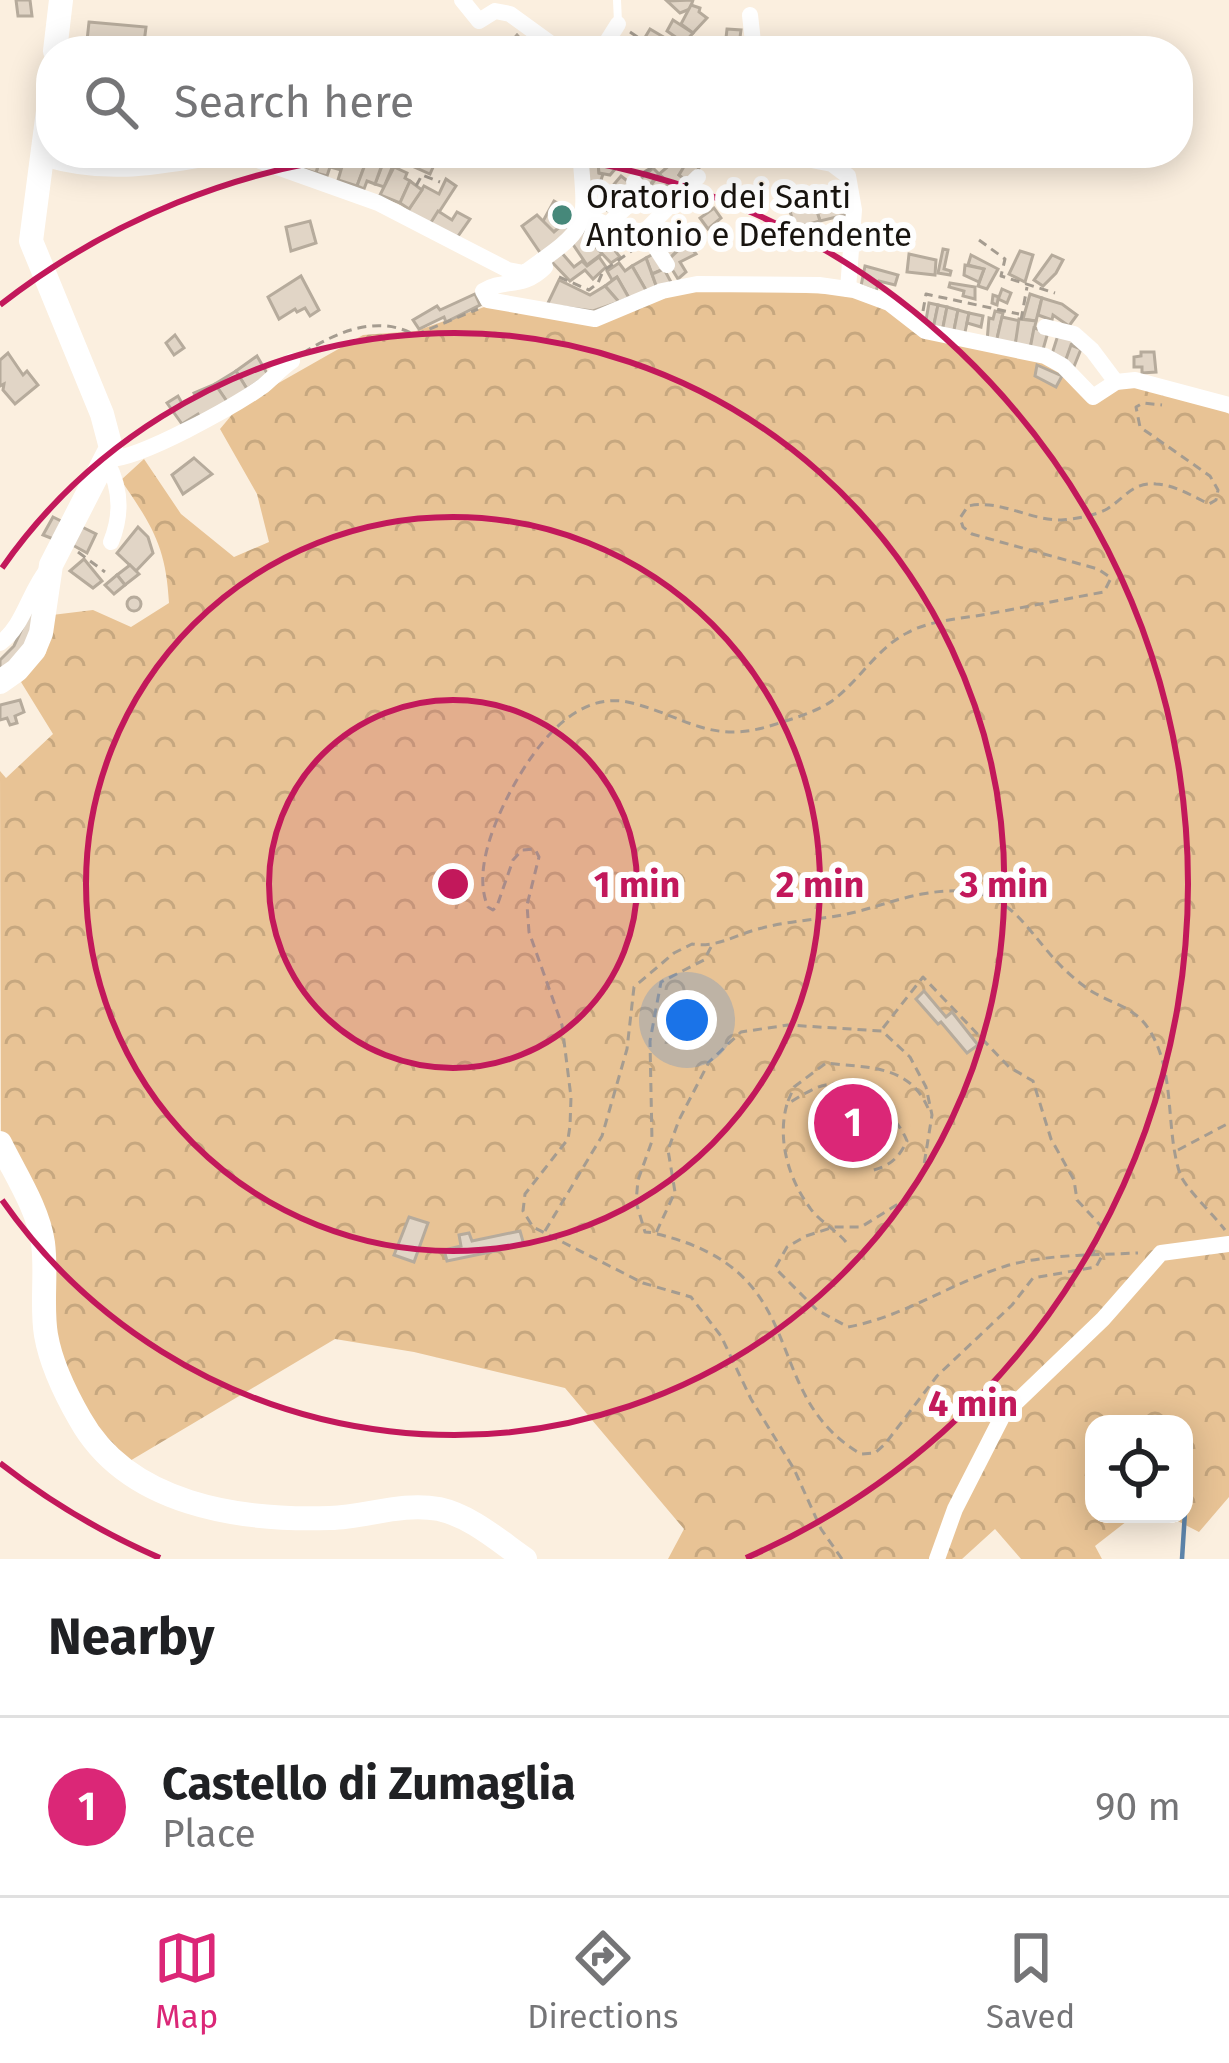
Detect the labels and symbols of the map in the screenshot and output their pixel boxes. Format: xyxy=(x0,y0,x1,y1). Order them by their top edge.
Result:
place label: Oratorio dei Santi Antonio e Defendente xyxy=(586,177,912,255)
marker: Oratorio dei Santi Antonio e Defendente xyxy=(549,202,575,228)
centre of rings xyxy=(432,863,474,905)
text: 1 min xyxy=(594,863,680,907)
text: 2 min xyxy=(776,863,864,907)
text: 3 min xyxy=(959,863,1048,907)
your location xyxy=(657,990,717,1050)
pin: 1 xyxy=(814,1078,892,1168)
text: 4 min xyxy=(928,1382,1018,1426)

